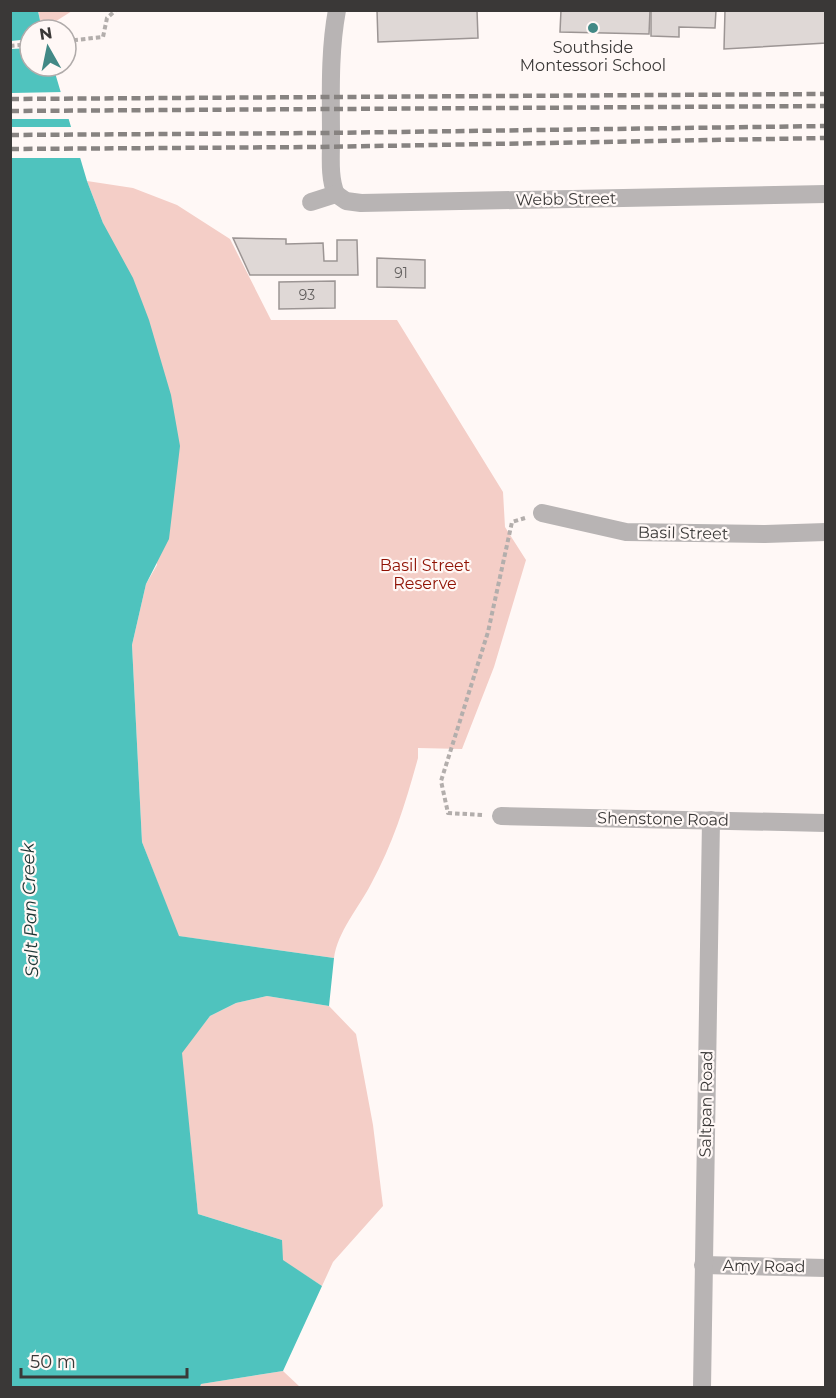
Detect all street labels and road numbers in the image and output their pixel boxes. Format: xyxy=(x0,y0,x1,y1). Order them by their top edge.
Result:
street label: Webb Street xyxy=(515,189,617,209)
street label: Basil Street xyxy=(638,523,729,543)
street label: Shenstone Road xyxy=(597,808,729,830)
street label: Saltpan Road xyxy=(696,1050,716,1158)
street label: Amy Road xyxy=(722,1256,806,1276)

